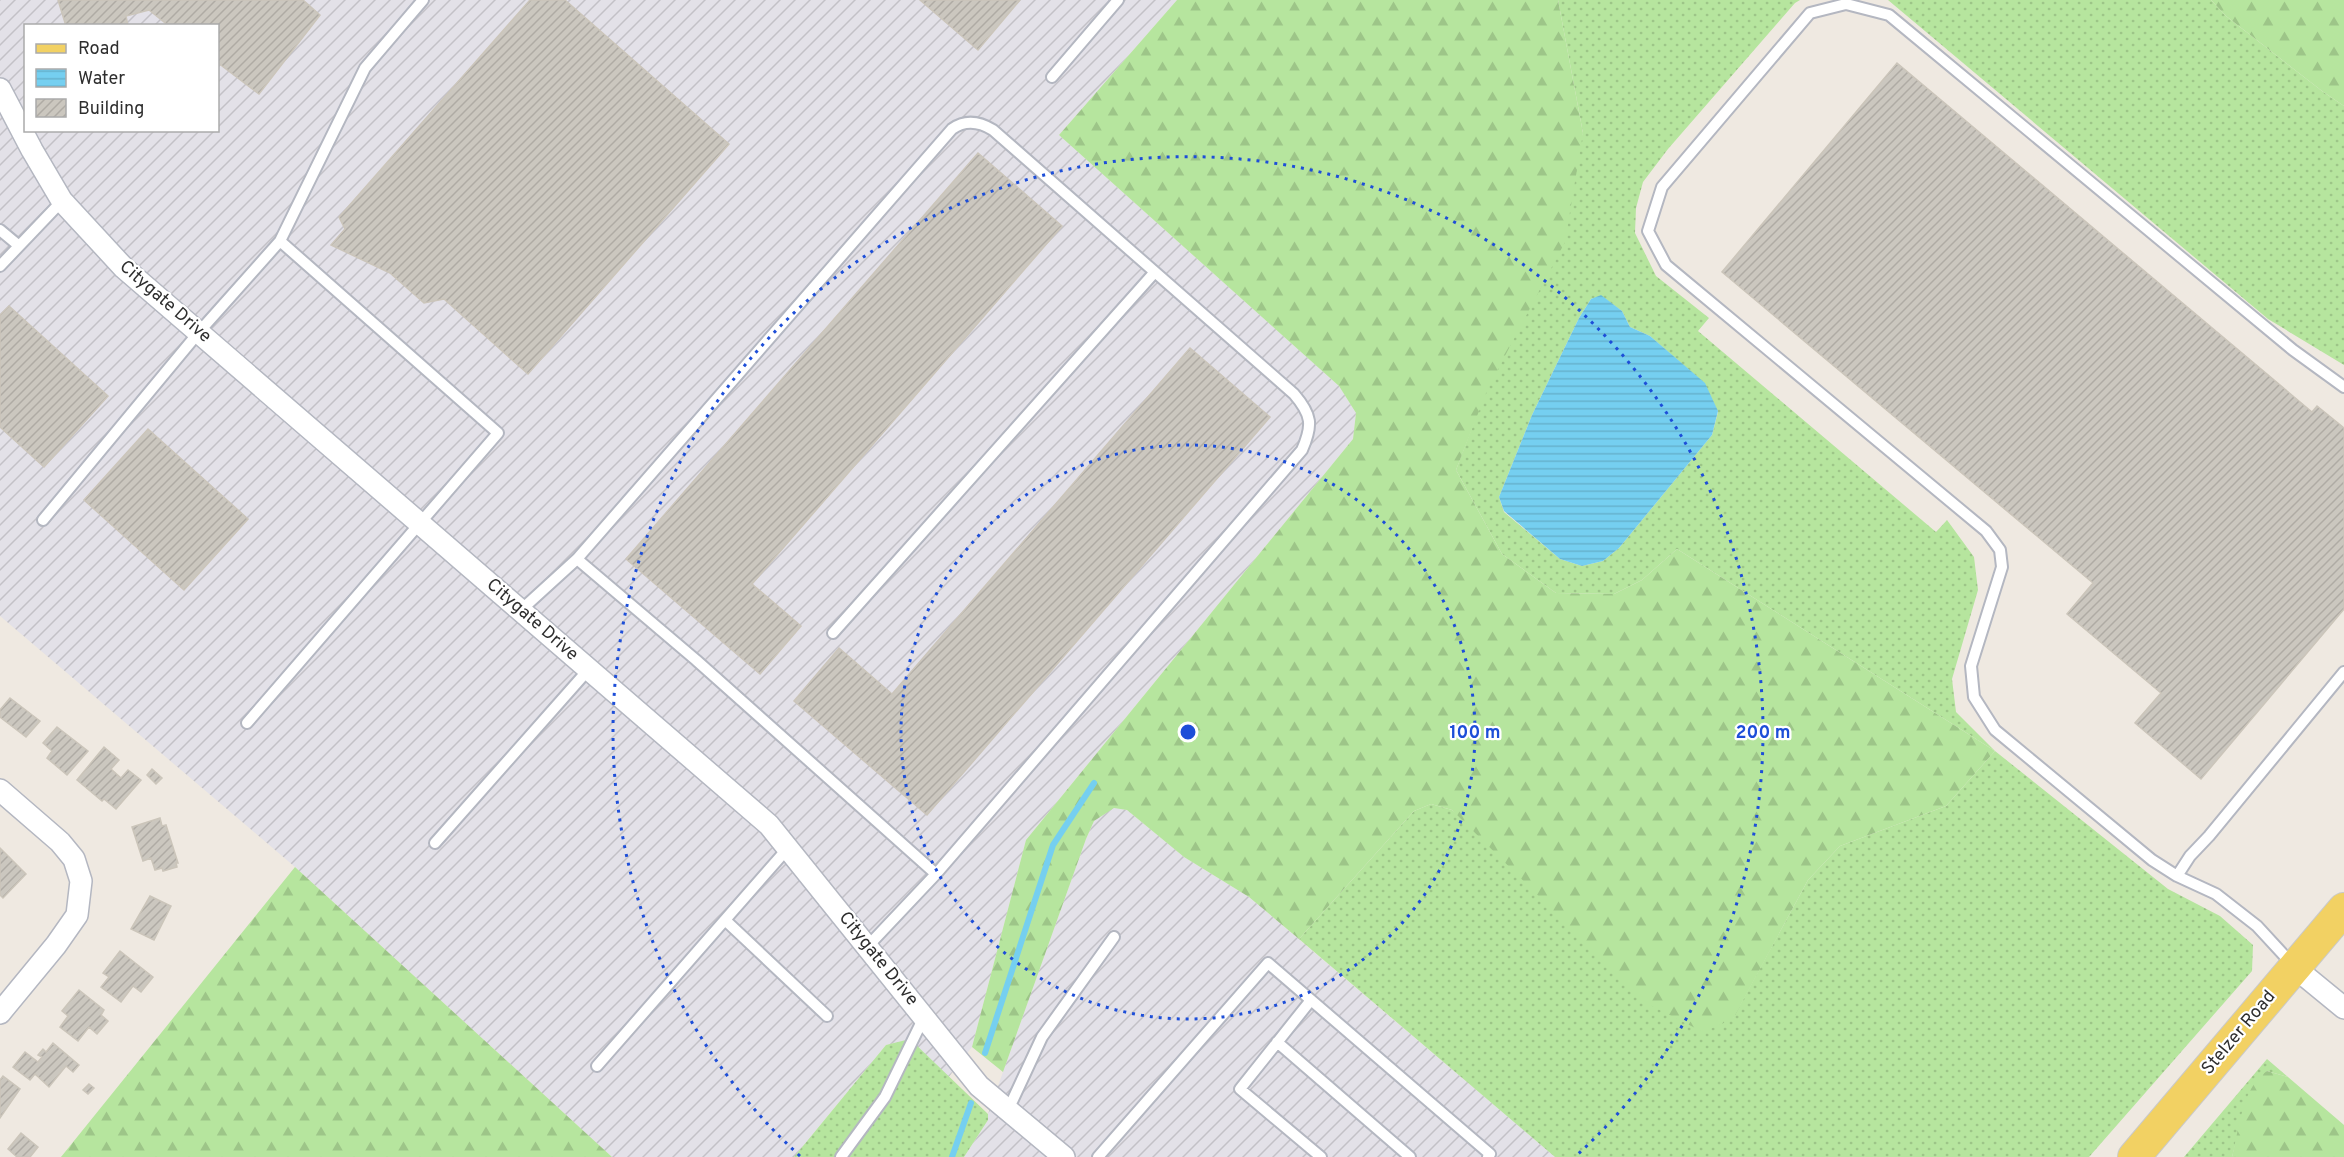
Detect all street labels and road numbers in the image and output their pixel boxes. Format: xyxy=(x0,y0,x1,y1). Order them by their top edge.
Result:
street label: Citygate Drive xyxy=(114,256,216,348)
street label: Citygate Drive xyxy=(481,574,583,666)
street label: Citygate Drive xyxy=(833,907,923,1011)
street label: Stelzer Road xyxy=(2197,986,2281,1080)

